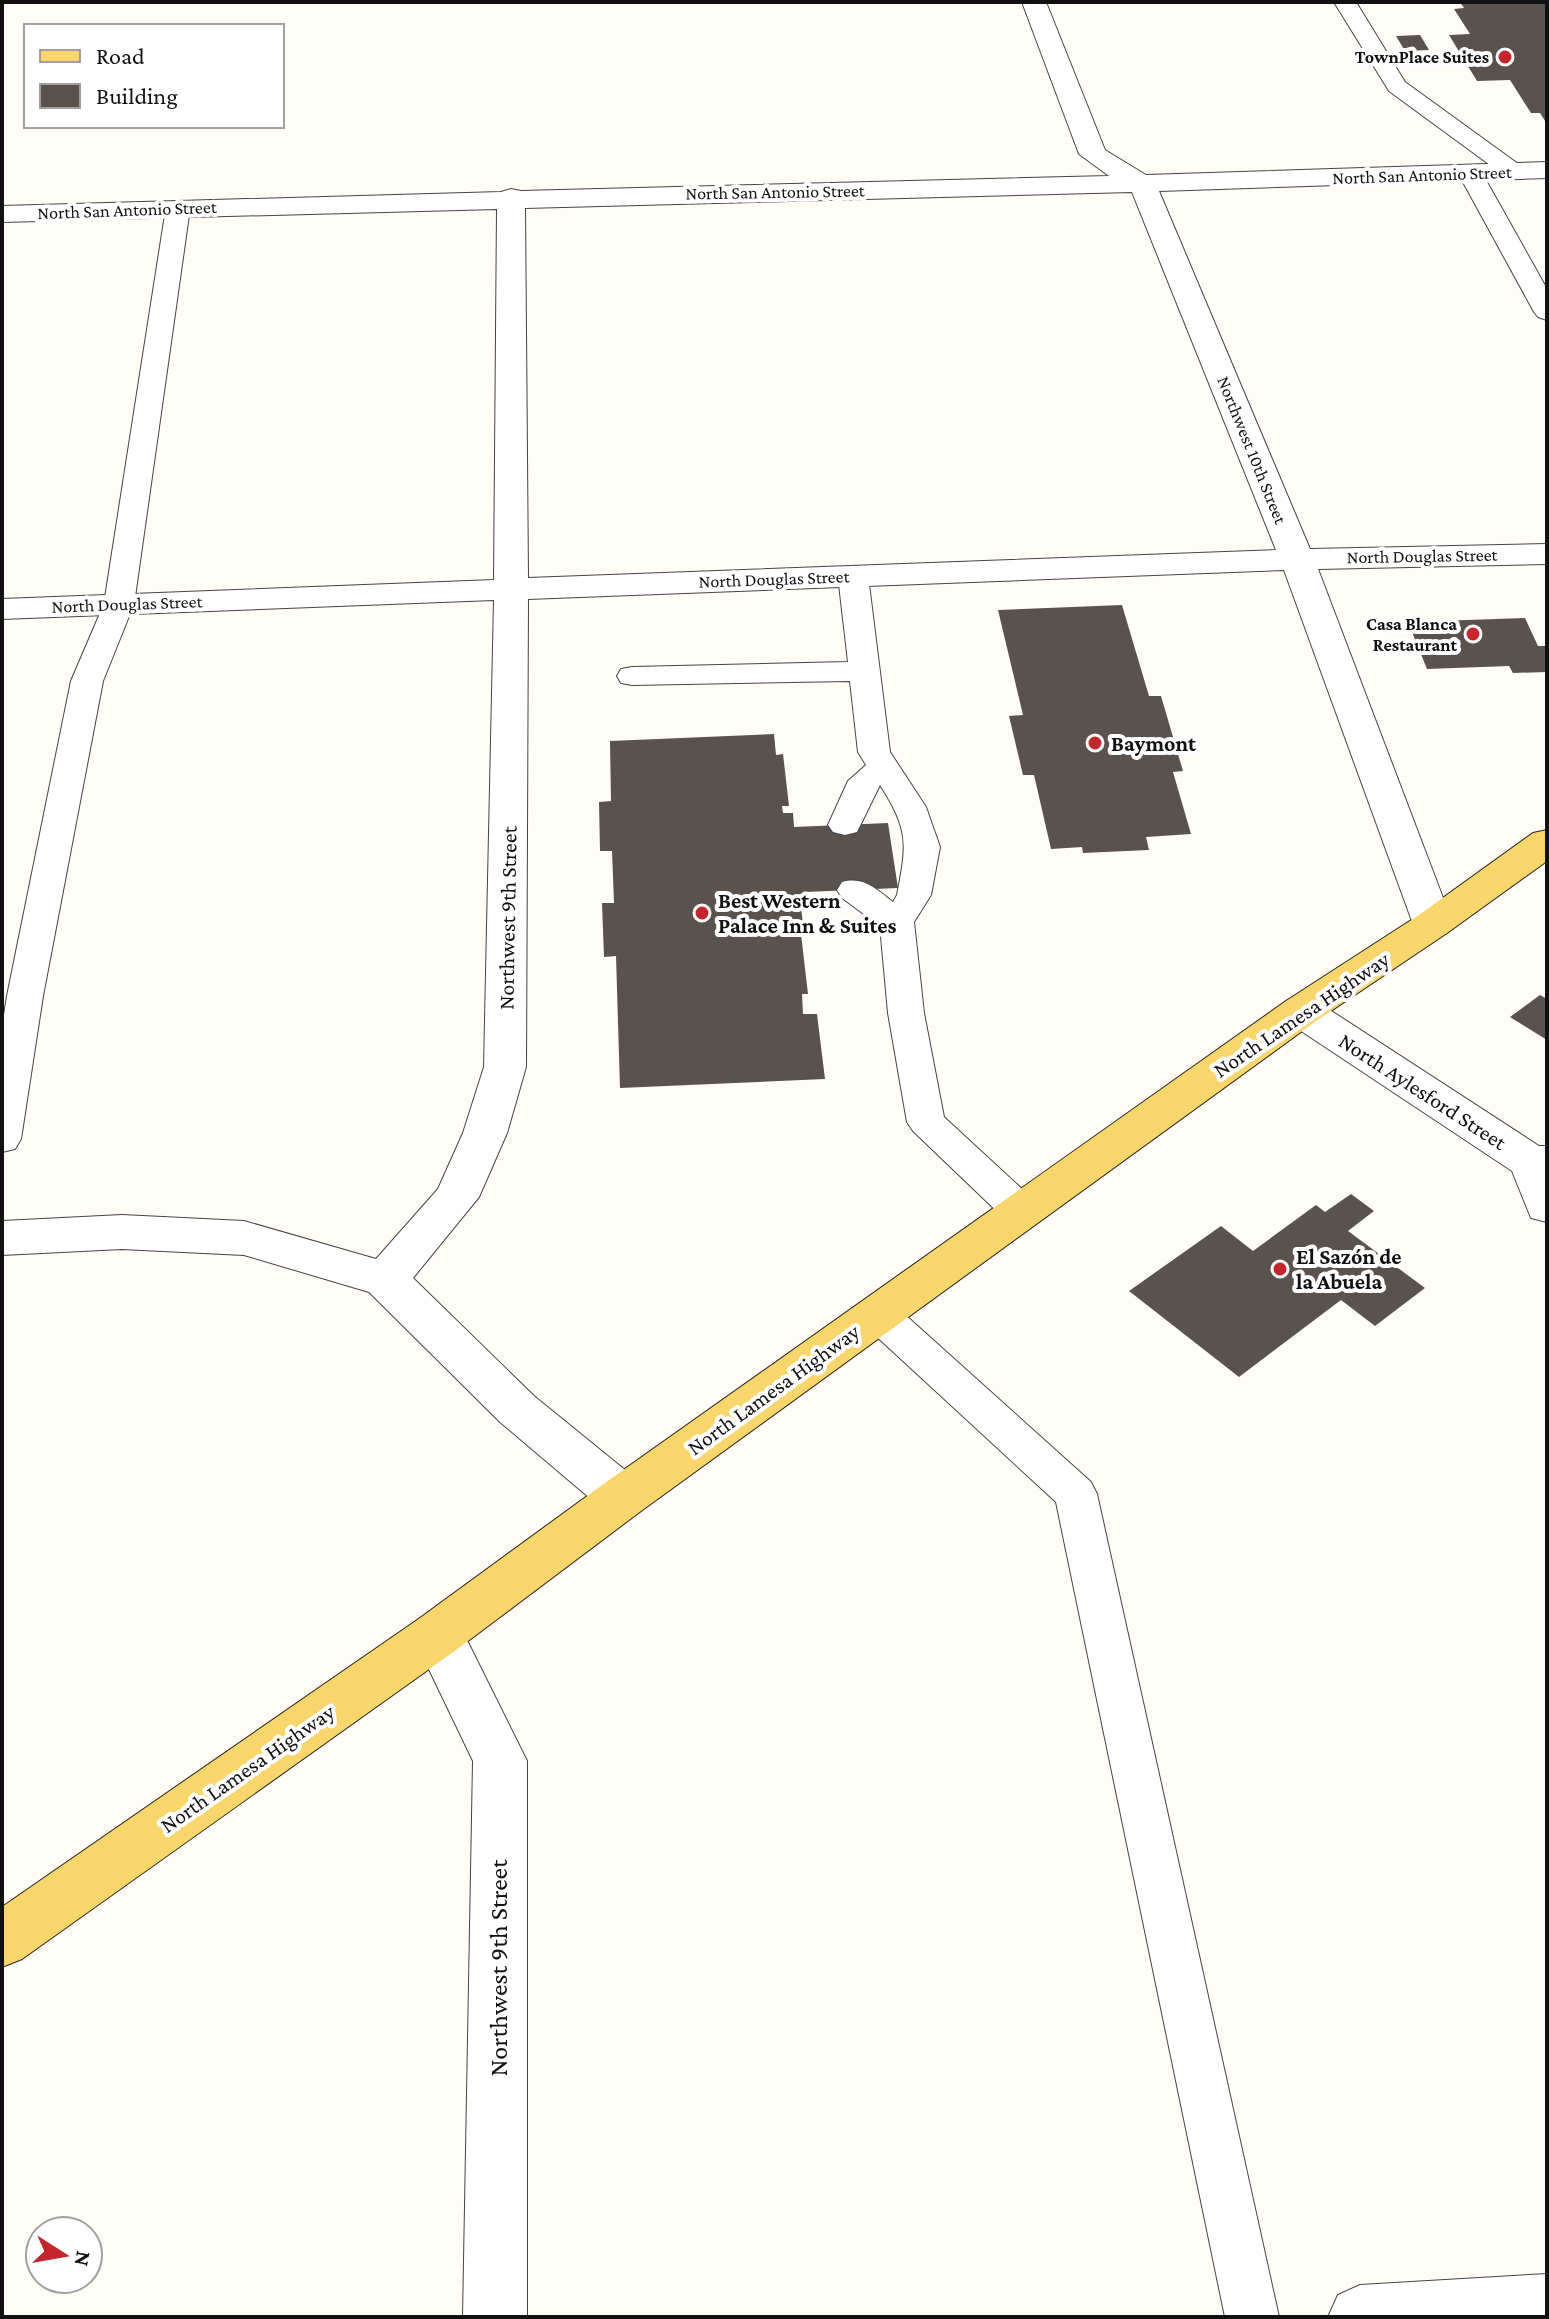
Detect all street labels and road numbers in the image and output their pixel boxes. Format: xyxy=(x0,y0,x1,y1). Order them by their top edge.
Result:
street label: North San Antonio Street xyxy=(1332,162,1513,188)
street label: North San Antonio Street xyxy=(685,180,866,204)
street label: North San Antonio Street xyxy=(37,197,218,223)
street label: Northwest 10th Street xyxy=(1213,373,1291,528)
street label: North Douglas Street xyxy=(1346,545,1499,567)
street label: North Douglas Street xyxy=(698,566,851,592)
street label: North Douglas Street xyxy=(51,591,204,617)
street label: Northwest 9th Street xyxy=(493,825,522,1010)
street label: North Lamesa Highway xyxy=(1209,946,1395,1083)
street label: North Aylesford Street xyxy=(1334,1028,1512,1155)
street label: North Lamesa Highway xyxy=(682,1318,865,1460)
street label: North Lamesa Highway xyxy=(156,1698,340,1838)
street label: Northwest 9th Street xyxy=(484,1859,513,2077)

